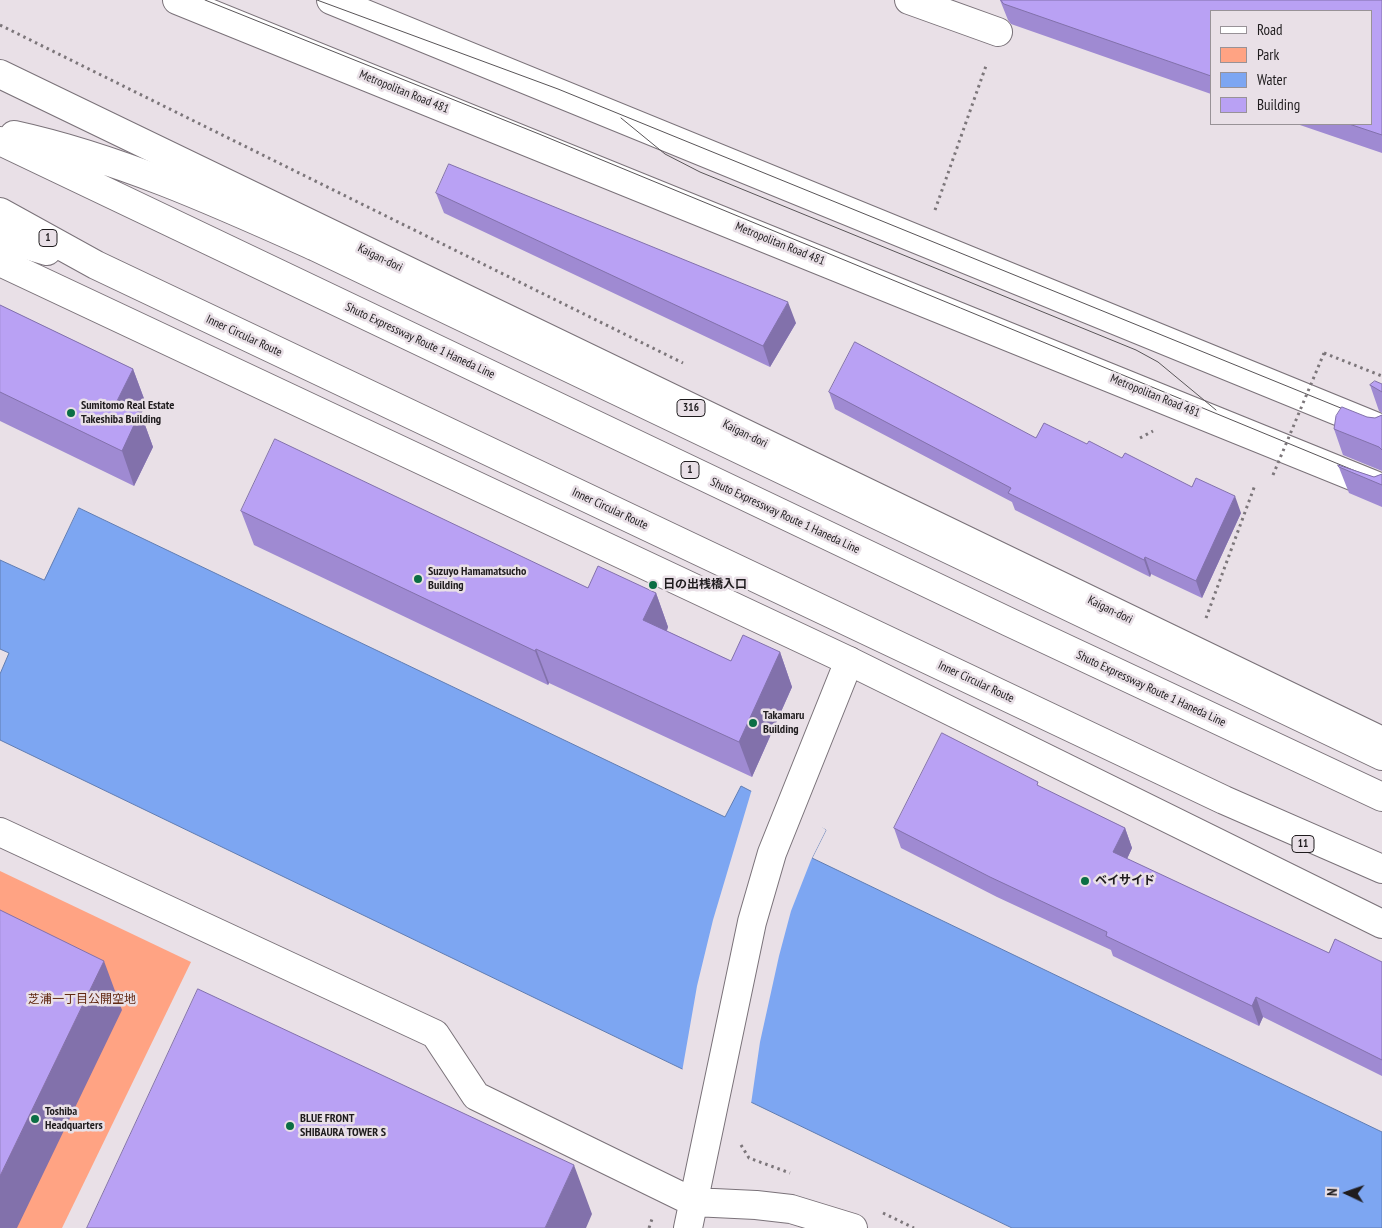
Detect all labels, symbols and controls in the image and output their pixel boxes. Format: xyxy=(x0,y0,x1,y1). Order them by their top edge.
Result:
legend xyxy=(1210,10,1372,125)
text: Road xyxy=(1257,20,1283,39)
text: Park xyxy=(1257,45,1279,64)
street label: Metropolitan Road 481 xyxy=(357,67,451,117)
text: Water xyxy=(1257,70,1287,89)
text: Building xyxy=(1257,95,1300,114)
street label: Metropolitan Road 481 xyxy=(733,219,827,269)
road number: 1 xyxy=(39,230,57,247)
street label: Kaigan-dori xyxy=(355,241,405,275)
street label: Shuto Expressway Route 1 Haneda Line xyxy=(343,300,497,382)
street label: Inner Circular Route xyxy=(204,312,284,360)
street label: Metropolitan Road 481 xyxy=(1108,371,1202,421)
place label: Sumitomo Real Estate Takeshiba Building xyxy=(81,399,174,427)
road number: 316 xyxy=(677,399,705,416)
marker: Sumitomo Real Estate Takeshiba Building xyxy=(65,407,77,419)
street label: Kaigan-dori xyxy=(720,417,770,451)
road number: 1 xyxy=(681,462,699,478)
street label: Shuto Expressway Route 1 Haneda Line xyxy=(708,475,862,557)
street label: Inner Circular Route xyxy=(570,485,650,533)
place label: Suzuyo Hamamatsucho Building xyxy=(428,565,526,593)
marker: Suzuyo Hamamatsucho Building xyxy=(412,573,424,585)
place label: 日の出桟橋入口 xyxy=(663,578,747,592)
marker: 日の出桟橋入口 xyxy=(647,579,659,591)
street label: Kaigan-dori xyxy=(1085,593,1135,627)
street label: Shuto Expressway Route 1 Haneda Line xyxy=(1074,648,1228,730)
street label: Inner Circular Route xyxy=(936,658,1016,706)
place label: Takamaru Building xyxy=(763,709,804,737)
marker: Takamaru Building xyxy=(747,717,759,729)
road number: 11 xyxy=(1292,836,1314,852)
place label: ベイサイド xyxy=(1095,874,1155,888)
marker: ベイサイド xyxy=(1079,875,1091,887)
park label: 芝浦一丁目公開空地 xyxy=(28,993,136,1007)
place label: Toshiba Headquarters xyxy=(45,1105,103,1133)
place label: BLUE FRONT SHIBAURA TOWER S xyxy=(300,1112,386,1140)
marker: Toshiba Headquarters xyxy=(29,1113,41,1125)
marker: BLUE FRONT SHIBAURA TOWER S xyxy=(284,1120,296,1132)
north arrow xyxy=(1322,1168,1372,1218)
text: N xyxy=(1323,1188,1341,1196)

